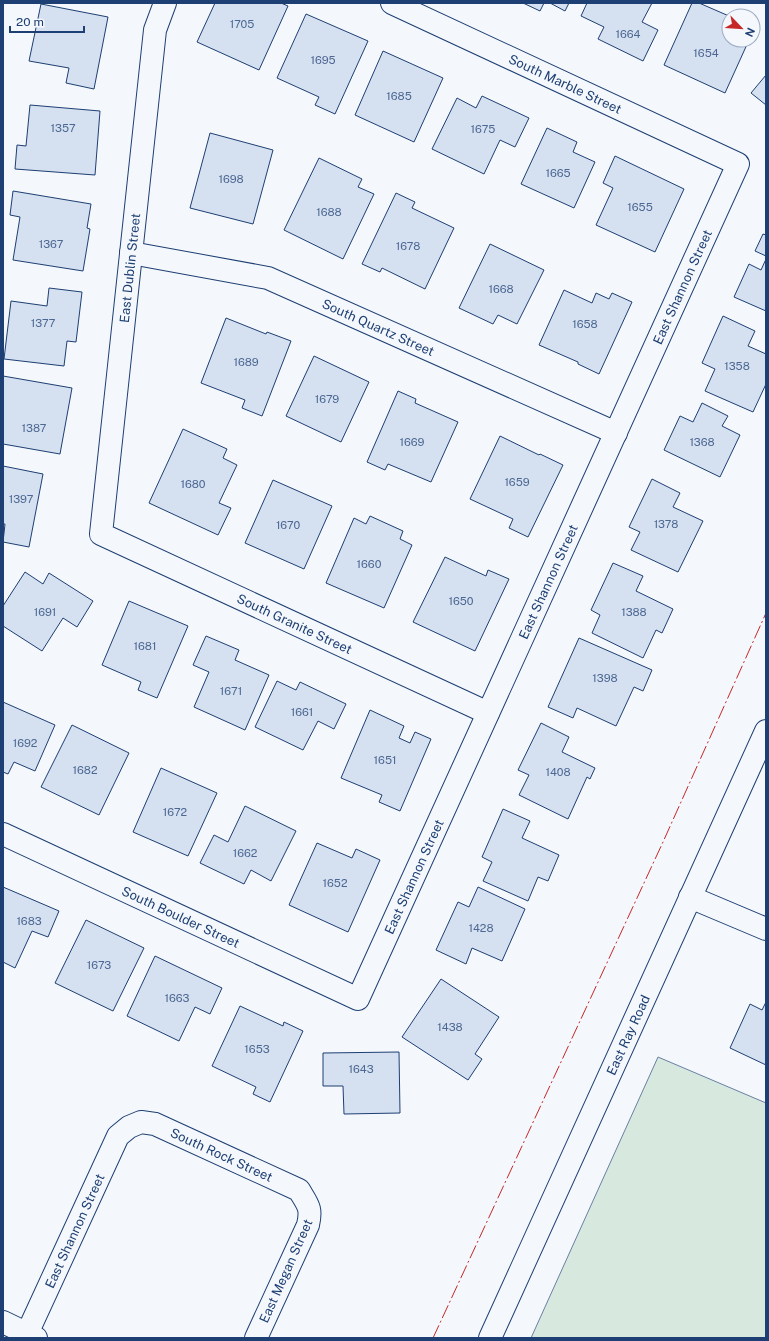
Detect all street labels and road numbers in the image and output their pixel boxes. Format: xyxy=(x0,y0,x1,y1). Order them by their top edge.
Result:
street label: South Marble Street xyxy=(506,51,624,117)
street label: East Dublin Street xyxy=(117,213,143,323)
street label: East Shannon Street xyxy=(650,227,715,346)
street label: South Quartz Street xyxy=(320,296,437,359)
street label: East Shannon Street xyxy=(515,522,580,641)
street label: South Granite Street xyxy=(235,591,355,657)
street label: East Shannon Street xyxy=(381,817,446,936)
street label: South Boulder Street xyxy=(119,883,242,950)
street label: East Ray Road xyxy=(603,992,653,1077)
street label: South Rock Street xyxy=(168,1125,275,1184)
street label: East Shannon Street xyxy=(42,1171,107,1290)
street label: East Megan Street xyxy=(256,1217,316,1325)

